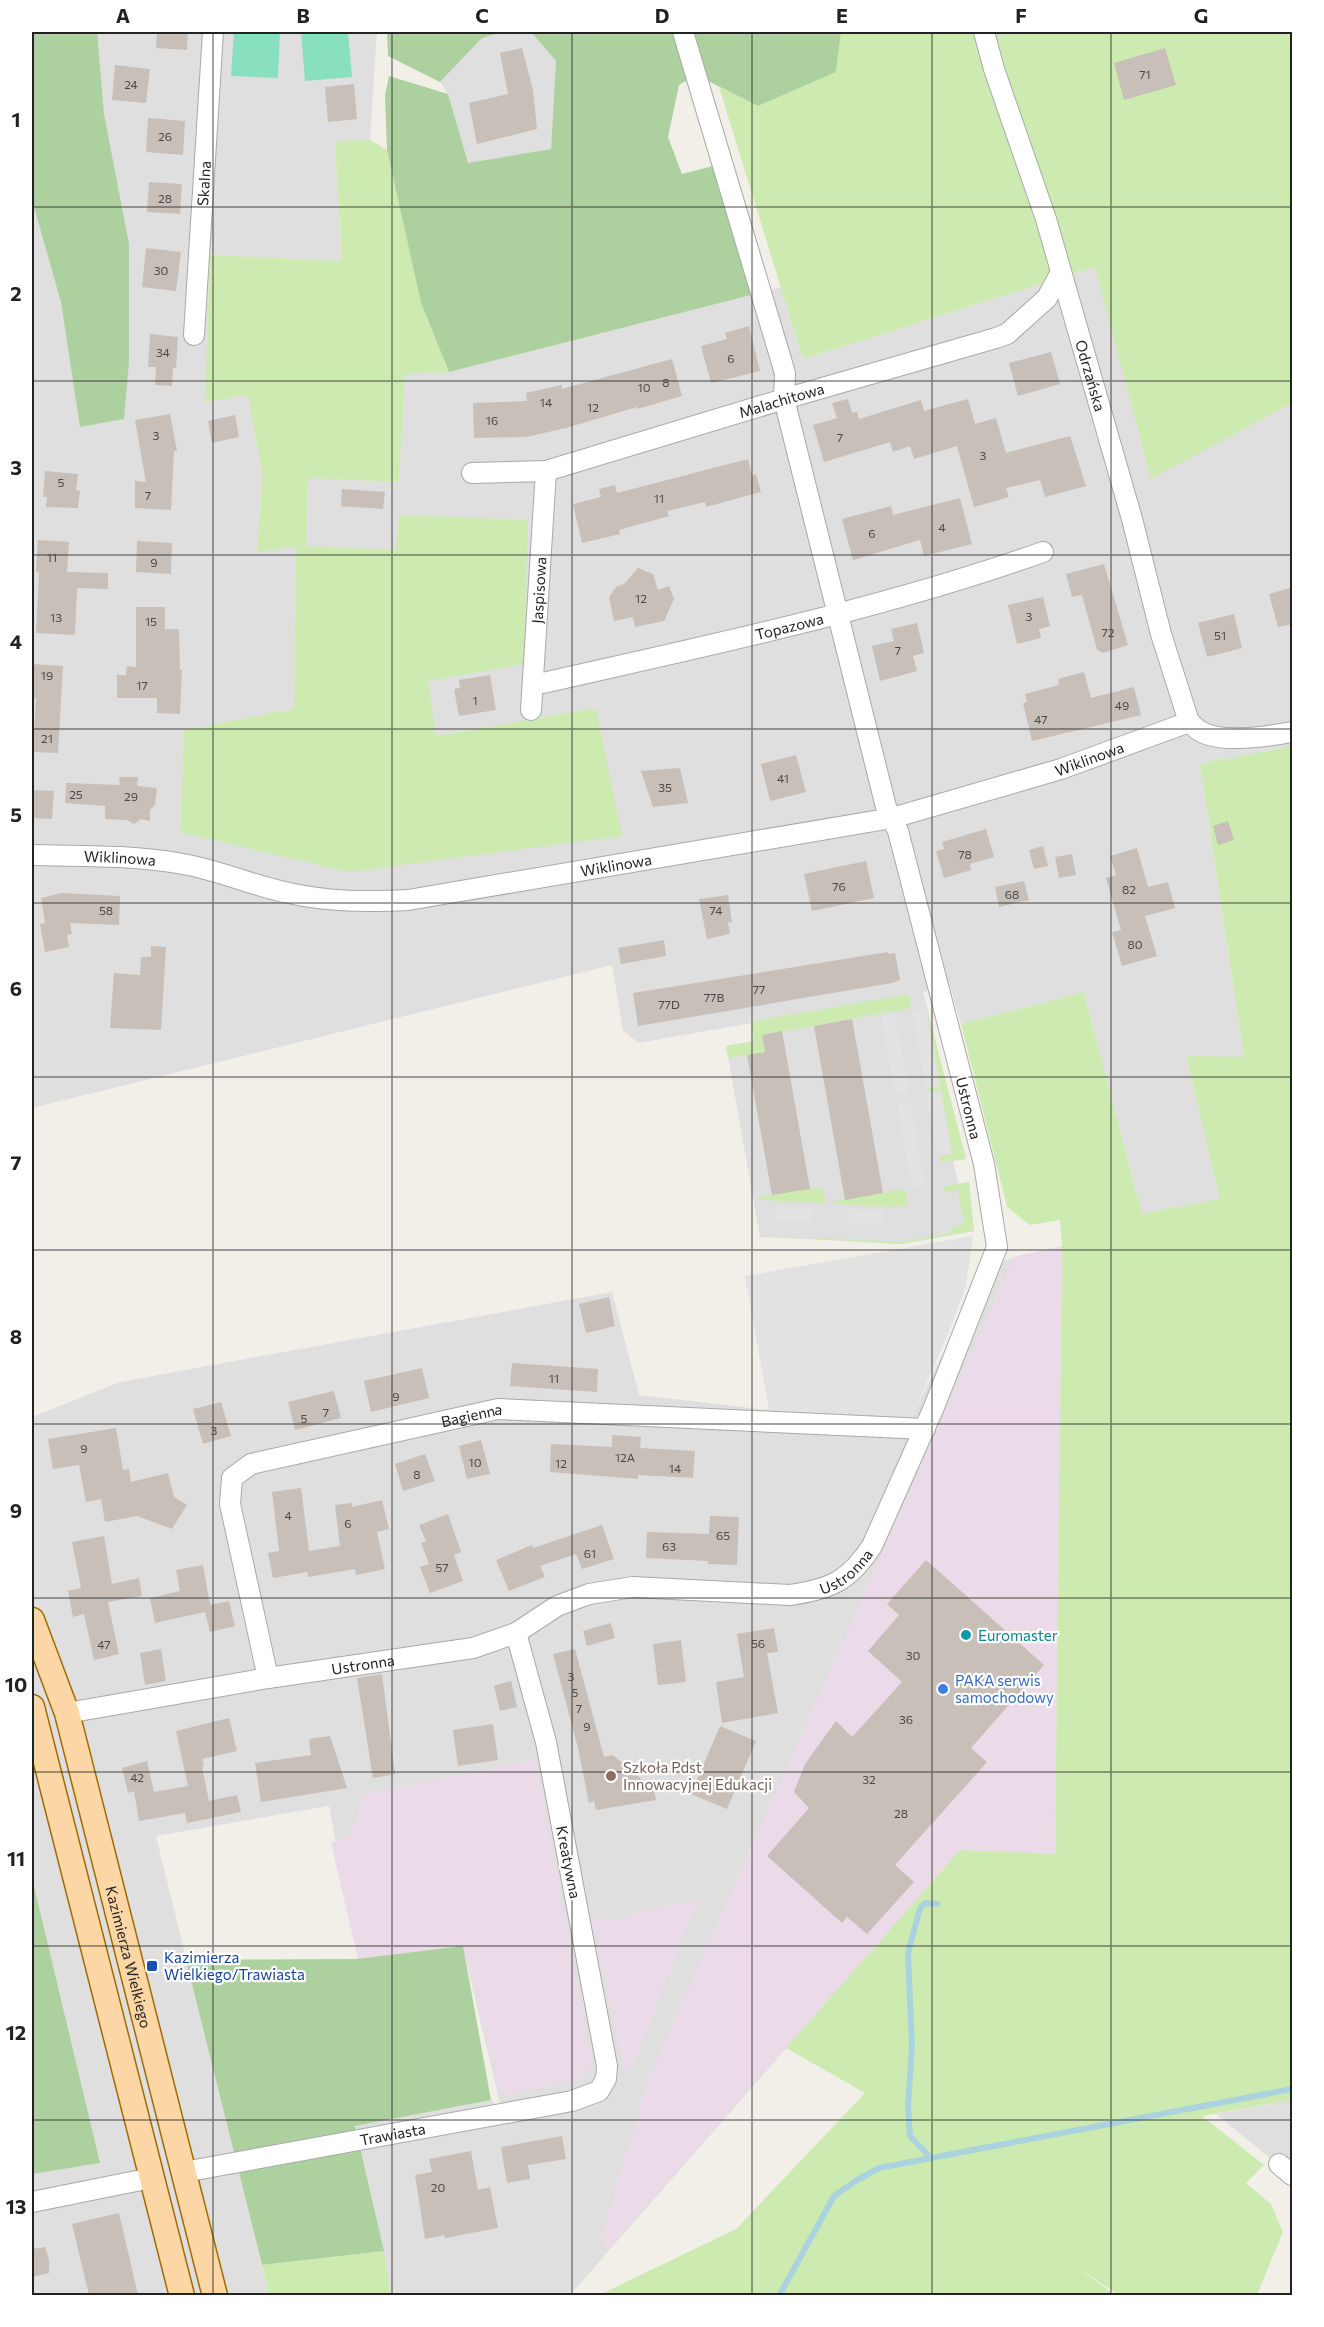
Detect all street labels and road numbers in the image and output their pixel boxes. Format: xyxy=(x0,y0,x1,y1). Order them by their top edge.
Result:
street label: Skalna xyxy=(193,160,214,206)
street label: Odrzańska xyxy=(1072,338,1110,414)
street label: Malachitowa xyxy=(737,379,826,421)
street label: Jaspisowa xyxy=(527,556,550,624)
street label: Topazowa xyxy=(753,609,825,643)
street label: Wiklinowa xyxy=(1052,738,1126,779)
street label: Wiklinowa xyxy=(84,847,157,869)
street label: Wiklinowa xyxy=(579,850,653,880)
street label: Ustronna xyxy=(953,1075,985,1141)
street label: Bagienna xyxy=(439,1400,503,1430)
street label: Ustronna xyxy=(817,1546,876,1597)
street label: Ustronna xyxy=(330,1651,396,1678)
street label: Kreatywna xyxy=(553,1824,585,1900)
street label: Kazimierza Wielkiego xyxy=(102,1884,156,2030)
street label: Trawiasta xyxy=(358,2119,427,2149)

